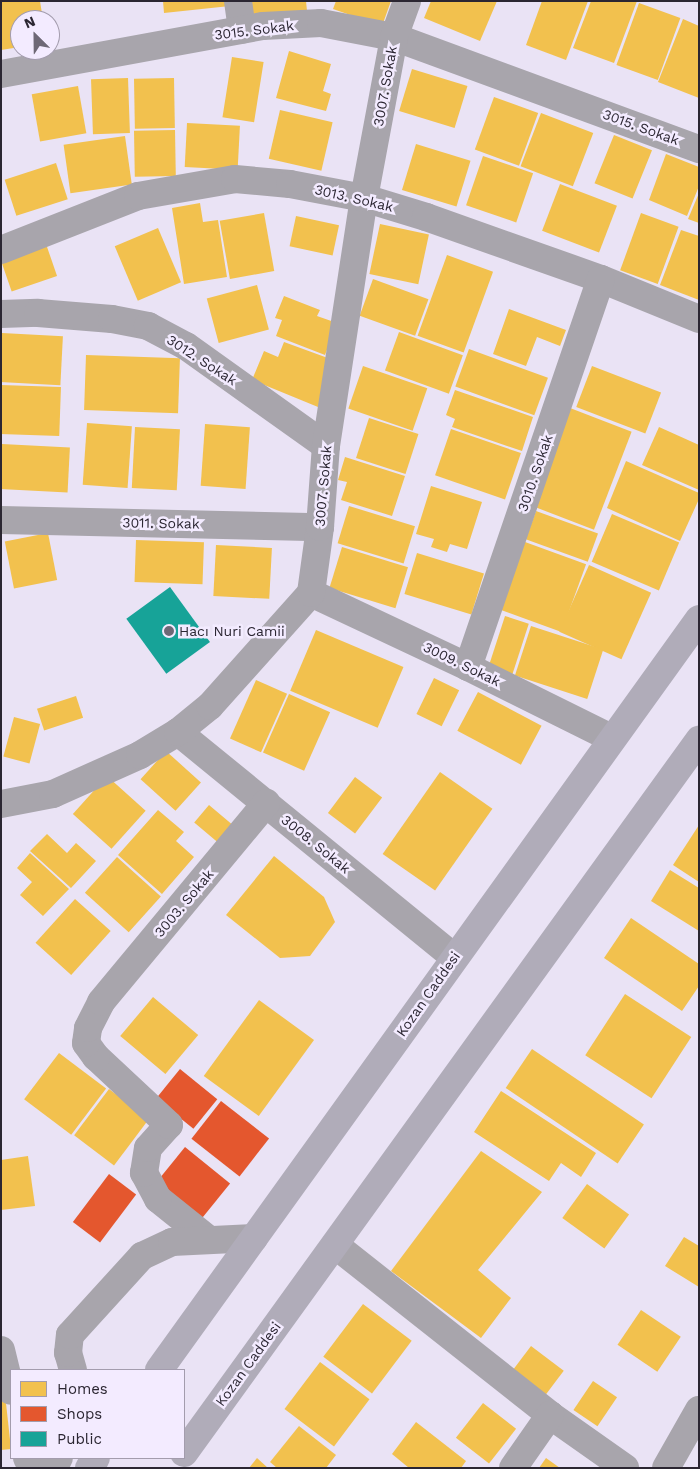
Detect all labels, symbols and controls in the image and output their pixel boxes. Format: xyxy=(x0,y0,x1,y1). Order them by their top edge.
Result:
north arrow xyxy=(10,10,60,60)
text: N xyxy=(22,13,37,32)
street label: 3015. Sokak xyxy=(213,17,295,43)
street label: 3007. Sokak xyxy=(370,44,400,128)
street label: 3015. Sokak xyxy=(601,105,681,149)
street label: 3013. Sokak xyxy=(313,181,395,215)
street label: 3012. Sokak xyxy=(164,331,240,389)
street label: 3010. Sokak xyxy=(514,432,556,514)
street label: 3007. Sokak xyxy=(311,445,335,527)
street label: 3011. Sokak xyxy=(122,514,200,532)
place label: Hacı Nuri Camii xyxy=(179,623,285,639)
marker: Hacı Nuri Camii xyxy=(163,625,175,637)
street label: 3009. Sokak xyxy=(421,638,503,690)
street label: 3008. Sokak xyxy=(278,811,354,877)
street label: 3003. Sokak xyxy=(151,866,217,940)
street label: Kozan Caddesi xyxy=(392,948,464,1040)
street label: Kozan Caddesi xyxy=(212,1319,284,1409)
legend xyxy=(10,1369,185,1459)
text: Homes xyxy=(57,1380,108,1398)
text: Shops xyxy=(57,1405,102,1423)
text: Public xyxy=(57,1430,102,1448)

